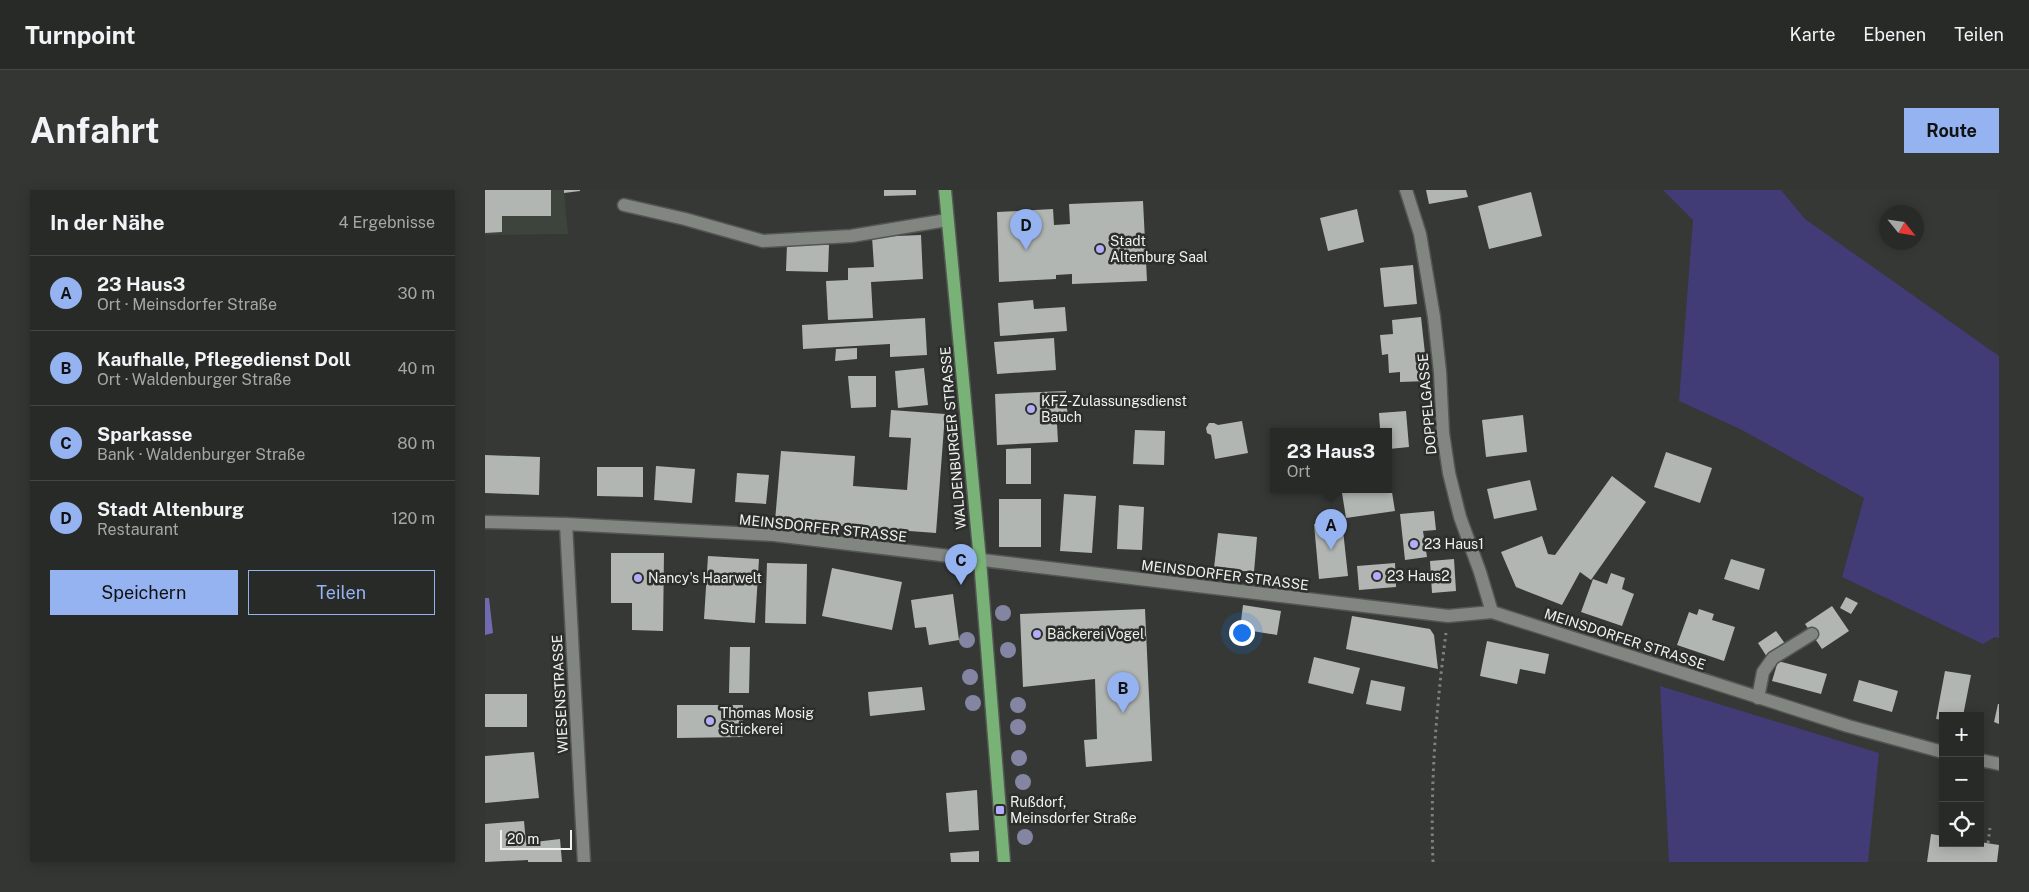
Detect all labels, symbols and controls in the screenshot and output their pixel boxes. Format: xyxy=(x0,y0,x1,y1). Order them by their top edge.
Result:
text: Turnpoint xyxy=(25,21,135,49)
text: Karte xyxy=(1790,24,1835,45)
text: Ebenen xyxy=(1863,24,1926,45)
text: Teilen xyxy=(1954,24,2004,45)
button: Route xyxy=(1904,108,1999,153)
text: Anfahrt xyxy=(30,110,160,151)
north arrow xyxy=(1879,205,1924,250)
pin: D xyxy=(1010,209,1042,250)
text: In der Nähe xyxy=(50,210,165,235)
text: 4 Ergebnisse xyxy=(339,213,435,232)
place label: Stadt Altenburg Saal xyxy=(1110,233,1208,265)
marker: Stadt Altenburg Saal xyxy=(1094,243,1106,255)
text: 23 Haus3 xyxy=(97,273,185,295)
text: A xyxy=(60,284,72,303)
text: 30 m xyxy=(398,284,435,303)
text: Ort · Meinsdorfer Straße xyxy=(97,295,277,314)
street label: WALDENBURGER STRASSE xyxy=(937,346,969,530)
text: Kaufhalle, Pflegedienst Doll xyxy=(97,348,351,370)
street label: DOPPELGASSE xyxy=(1415,353,1439,455)
text: B xyxy=(61,359,71,378)
text: 40 m xyxy=(397,359,435,378)
text: Ort · Waldenburger Straße xyxy=(97,370,291,389)
place label: KFZ-Zulassungsdienst Bauch xyxy=(1041,393,1187,425)
marker: KFZ-Zulassungsdienst Bauch xyxy=(1025,403,1037,415)
text: Sparkasse xyxy=(97,423,193,445)
popup xyxy=(1270,428,1392,493)
text: C xyxy=(60,434,72,453)
text: 80 m xyxy=(397,434,435,453)
text: 23 Haus3 xyxy=(1287,440,1375,462)
text: Bank · Waldenburger Straße xyxy=(97,445,305,464)
text: Ort xyxy=(1287,462,1311,481)
text: Stadt Altenburg xyxy=(97,498,244,520)
text: D xyxy=(60,509,72,528)
text: 120 m xyxy=(391,509,435,528)
pin: A xyxy=(1315,509,1347,550)
street label: MEINSDORFER STRASSE xyxy=(738,511,908,545)
text: Restaurant xyxy=(97,520,179,539)
place label: 23 Haus1 xyxy=(1424,536,1484,552)
marker: 23 Haus1 xyxy=(1408,538,1420,550)
pin: C xyxy=(945,544,977,585)
street label: MEINSDORFER STRASSE xyxy=(1140,557,1310,593)
place label: 23 Haus2 xyxy=(1387,568,1450,584)
button: Speichern xyxy=(50,570,238,615)
button: Teilen xyxy=(248,570,435,615)
place label: Nancy's Haarwelt xyxy=(648,570,762,586)
marker: 23 Haus2 xyxy=(1371,570,1383,582)
marker: Nancy's Haarwelt xyxy=(632,572,644,584)
street label: MEINSDORFER STRASSE xyxy=(1542,605,1708,673)
your location xyxy=(1229,620,1255,646)
place label: Bäckerei Vogel xyxy=(1047,626,1144,642)
marker: Bäckerei Vogel xyxy=(1031,628,1043,640)
street label: WIESENSTRASSE xyxy=(549,634,571,754)
pin: B xyxy=(1107,672,1139,713)
place label: Thomas Mosig Strickerei xyxy=(720,705,814,737)
map controls xyxy=(1939,712,1984,847)
button: + xyxy=(1939,712,1984,757)
marker: Thomas Mosig Strickerei xyxy=(704,715,716,727)
button: − xyxy=(1939,757,1984,802)
place label: Rußdorf, Meinsdorfer Straße xyxy=(1010,794,1137,826)
button: locate xyxy=(1939,802,1984,847)
marker: Rußdorf, Meinsdorfer Straße xyxy=(994,804,1006,816)
scale bar xyxy=(500,827,573,850)
text: 20 m xyxy=(507,831,539,847)

